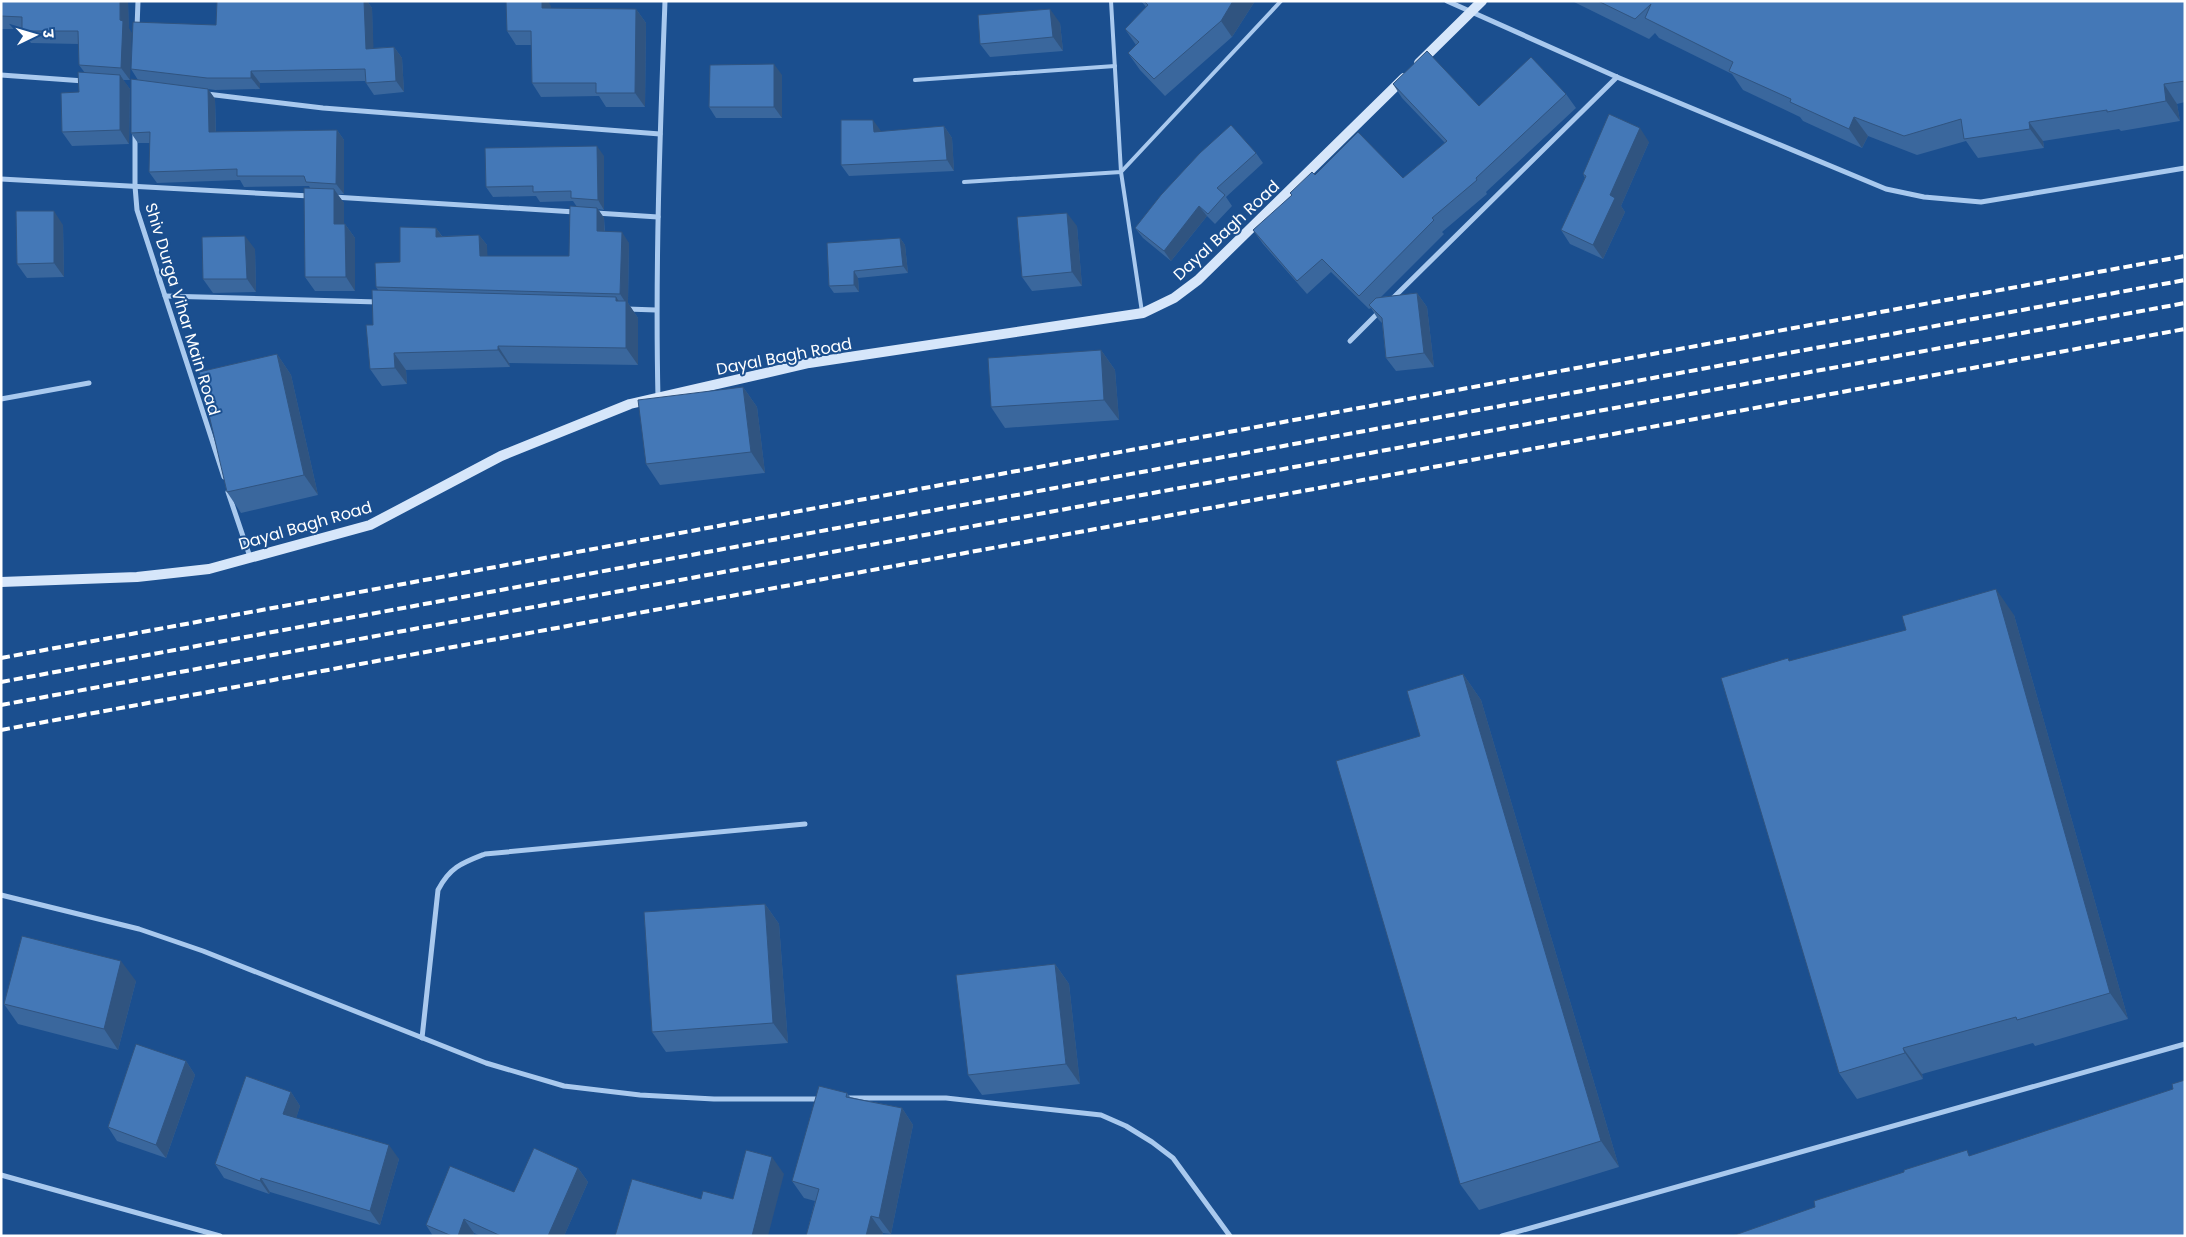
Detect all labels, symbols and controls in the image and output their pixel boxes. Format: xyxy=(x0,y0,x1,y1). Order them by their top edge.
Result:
north arrow xyxy=(10,10,60,60)
text: उ xyxy=(38,28,58,40)
street label: Dayal Bagh Road xyxy=(1168,175,1285,286)
street label: Shiv Durga Vihar Main Road xyxy=(139,200,226,418)
street label: Dayal Bagh Road xyxy=(714,332,854,381)
street label: Dayal Bagh Road xyxy=(236,495,374,556)

